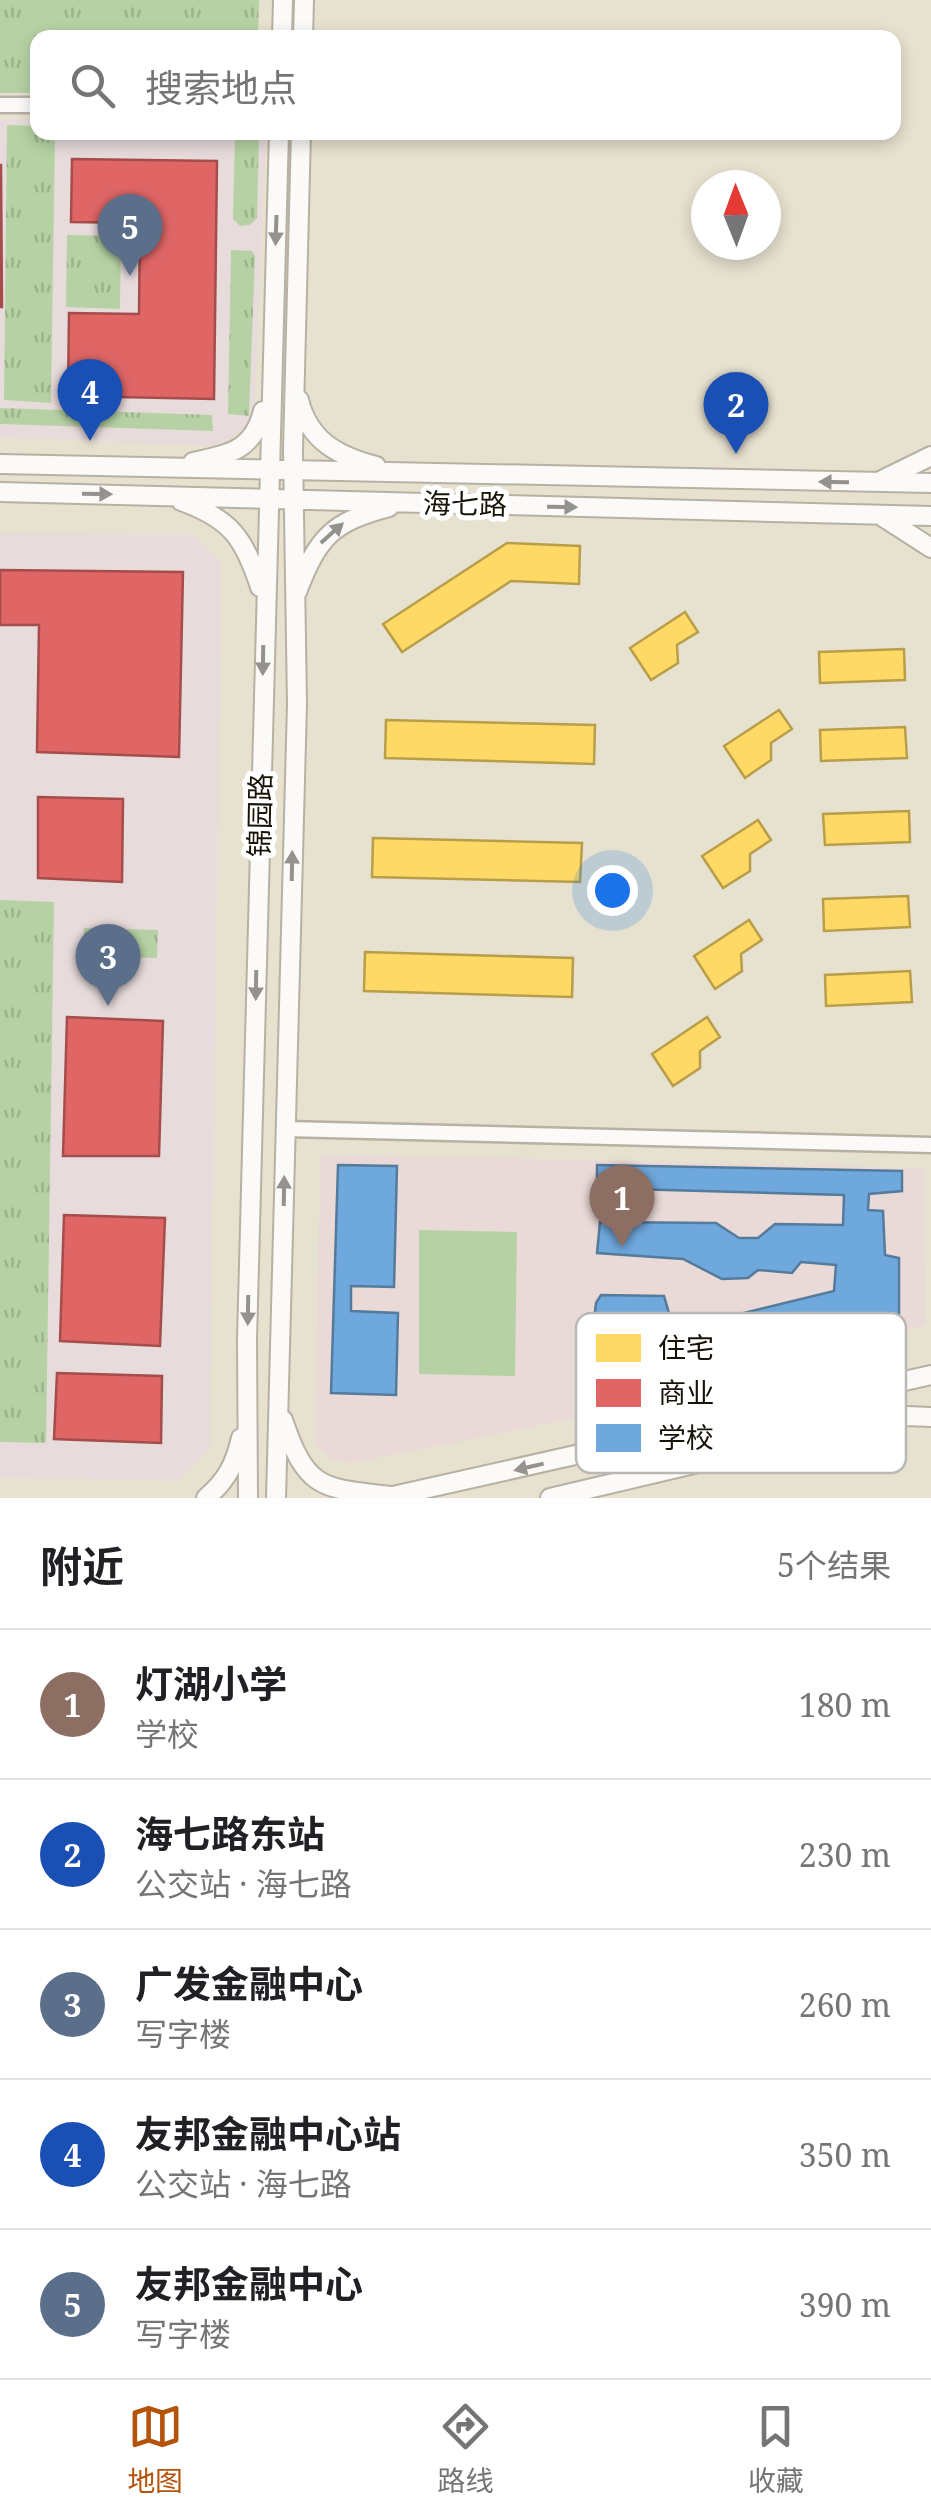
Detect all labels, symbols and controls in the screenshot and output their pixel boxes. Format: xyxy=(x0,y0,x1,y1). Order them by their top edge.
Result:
search box xyxy=(30,30,901,140)
icon: search xyxy=(65,58,120,113)
text: 搜索地点 xyxy=(145,61,297,113)
north arrow xyxy=(691,170,781,260)
pin: 5 xyxy=(98,194,162,276)
one-way arrow xyxy=(267,214,283,246)
pin: 4 xyxy=(58,358,122,441)
pin: 2 xyxy=(704,372,768,454)
one-way arrow xyxy=(817,473,849,489)
street label: 海七路 xyxy=(423,483,507,523)
one-way arrow xyxy=(82,486,114,502)
one-way arrow xyxy=(547,499,579,515)
one-way arrow xyxy=(319,522,343,545)
one-way arrow xyxy=(255,644,271,676)
street label: 锦园路 xyxy=(239,773,279,857)
one-way arrow xyxy=(285,849,301,881)
your location xyxy=(587,865,638,916)
pin: 3 xyxy=(76,924,140,1006)
one-way arrow xyxy=(247,969,263,1001)
pin: 1 xyxy=(590,1164,654,1247)
one-way arrow xyxy=(277,1174,293,1206)
one-way arrow xyxy=(240,1294,256,1326)
legend xyxy=(576,1313,906,1473)
text: 住宅 xyxy=(658,1328,714,1366)
text: 商业 xyxy=(658,1373,714,1411)
text: 学校 xyxy=(658,1418,714,1456)
one-way arrow xyxy=(513,1460,544,1475)
text: 附近 xyxy=(40,1537,124,1594)
text: 5个结果 xyxy=(777,1543,891,1586)
text: 灯湖小学 xyxy=(135,1657,287,1709)
text: 1 xyxy=(63,1683,82,1726)
text: 180 m xyxy=(799,1683,891,1726)
text: 学校 xyxy=(135,1712,199,1755)
text: 海七路东站 xyxy=(135,1807,325,1859)
text: 2 xyxy=(63,1833,82,1876)
text: 230 m xyxy=(799,1833,891,1876)
text: 公交站 · 海七路 xyxy=(135,1862,352,1905)
text: 广发金融中心 xyxy=(135,1957,363,2009)
text: 3 xyxy=(63,1983,82,2026)
text: 260 m xyxy=(799,1983,891,2026)
text: 写字楼 xyxy=(135,2012,231,2055)
text: 友邦金融中心站 xyxy=(135,2107,401,2159)
text: 4 xyxy=(63,2133,82,2176)
text: 350 m xyxy=(799,2133,891,2176)
text: 公交站 · 海七路 xyxy=(135,2162,352,2205)
text: 友邦金融中心 xyxy=(135,2257,363,2309)
text: 5 xyxy=(63,2283,82,2326)
text: 390 m xyxy=(799,2283,891,2326)
text: 写字楼 xyxy=(135,2312,231,2355)
tab: 地图 xyxy=(127,2399,183,2499)
tab: 路线 xyxy=(437,2399,494,2499)
tab: 收藏 xyxy=(748,2399,804,2499)

